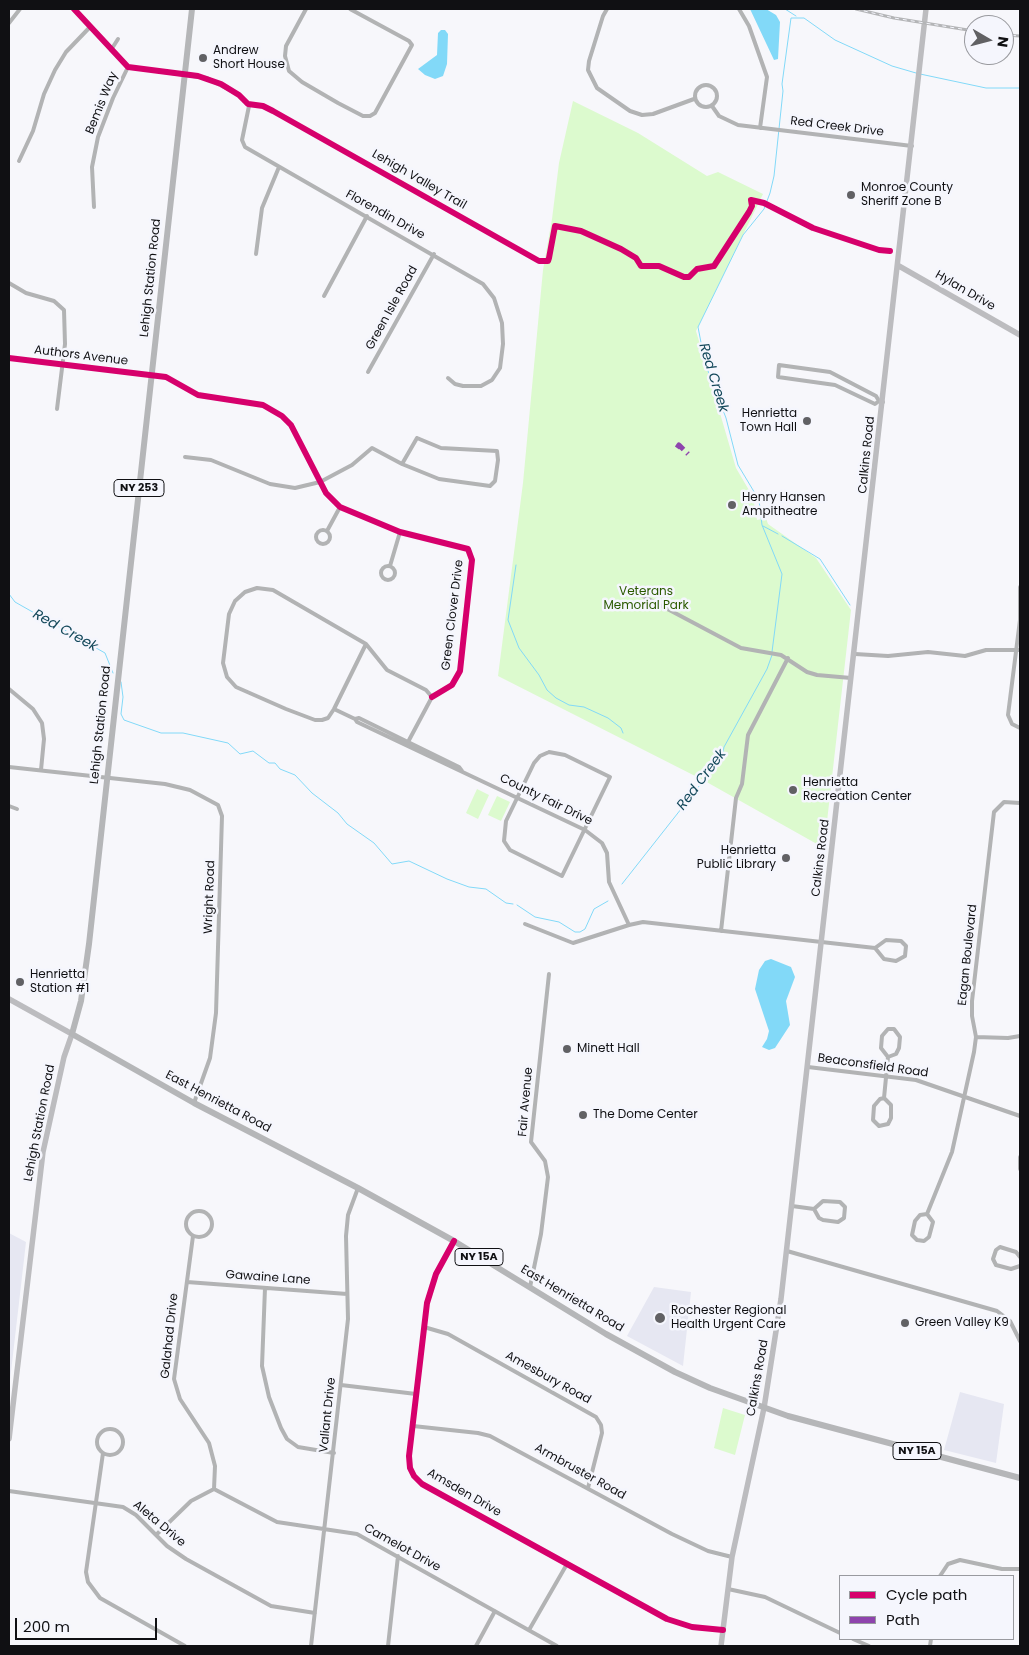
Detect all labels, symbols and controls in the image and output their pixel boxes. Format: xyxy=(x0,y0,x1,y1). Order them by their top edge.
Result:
north arrow xyxy=(964,15,1014,65)
text: N xyxy=(992,35,1013,49)
place label: Andrew Short House xyxy=(213,44,285,72)
marker: Andrew Short House xyxy=(197,52,209,64)
street label: Bemis Way xyxy=(83,70,121,136)
street label: Red Creek Drive xyxy=(789,114,885,140)
street label: Lehigh Valley Trail xyxy=(369,147,469,213)
place label: Monroe County Sheriff Zone B xyxy=(861,181,953,209)
street label: Florendin Drive xyxy=(343,187,427,243)
marker: Monroe County Sheriff Zone B xyxy=(845,189,857,201)
street label: Lehigh Station Road xyxy=(138,218,164,338)
street label: Green Isle Road xyxy=(363,264,421,352)
street label: Hylan Drive xyxy=(932,268,998,314)
water label: Red Creek xyxy=(695,341,731,415)
street label: Authors Avenue xyxy=(33,343,129,369)
place label: Henrietta Town Hall xyxy=(740,407,797,435)
marker: Henrietta Town Hall xyxy=(801,415,813,427)
street label: Calkins Road xyxy=(856,416,878,494)
road number: NY 253 xyxy=(114,479,164,496)
place label: Henry Hansen Ampitheatre xyxy=(742,491,825,519)
marker: Henry Hansen Ampitheatre xyxy=(726,499,738,511)
street label: Green Clover Drive xyxy=(439,559,467,671)
park label: Veterans Memorial Park xyxy=(603,585,689,613)
water label: Red Creek xyxy=(30,606,100,656)
street label: Lehigh Station Road xyxy=(88,665,114,785)
water label: Red Creek xyxy=(674,746,730,814)
street label: County Fair Drive xyxy=(497,771,595,829)
place label: Henrietta Recreation Center xyxy=(803,776,912,804)
marker: Henrietta Recreation Center xyxy=(787,784,799,796)
street label: Calkins Road xyxy=(809,819,833,897)
place label: Henrietta Public Library xyxy=(697,844,776,872)
marker: Henrietta Public Library xyxy=(780,852,792,864)
street label: Wright Road xyxy=(202,860,218,934)
street label: Eagan Boulevard xyxy=(956,904,980,1006)
place label: Henrietta Station #1 xyxy=(30,968,89,996)
marker: Henrietta Station #1 xyxy=(14,976,26,988)
place label: Minett Hall xyxy=(577,1042,640,1056)
marker: Minett Hall xyxy=(561,1043,573,1055)
street label: Beaconsfield Road xyxy=(817,1051,929,1081)
street label: Lehigh Station Road xyxy=(22,1063,58,1183)
street label: Fair Avenue xyxy=(516,1067,536,1137)
street label: East Henrietta Road xyxy=(163,1068,273,1136)
place label: The Dome Center xyxy=(593,1108,698,1122)
marker: The Dome Center xyxy=(577,1109,589,1121)
road number: NY 15A xyxy=(455,1248,503,1266)
street label: East Henrietta Road xyxy=(518,1263,626,1335)
street label: Gawaine Lane xyxy=(225,1268,311,1288)
street label: Galahad Drive xyxy=(158,1293,182,1379)
place label: Rochester Regional Health Urgent Care xyxy=(671,1304,786,1332)
marker: Rochester Regional Health Urgent Care xyxy=(653,1311,667,1325)
place label: Green Valley K9 xyxy=(915,1316,1009,1330)
marker: Green Valley K9 xyxy=(899,1317,911,1329)
street label: Calkins Road xyxy=(744,1338,772,1418)
street label: Amesbury Road xyxy=(503,1349,593,1407)
street label: Valiant Drive xyxy=(317,1377,339,1453)
street label: Armbruster Road xyxy=(532,1441,628,1503)
road number: NY 15A xyxy=(893,1442,941,1460)
street label: Amsden Drive xyxy=(424,1466,504,1520)
street label: Aleta Drive xyxy=(130,1498,188,1550)
street label: Camelot Drive xyxy=(361,1521,443,1575)
legend xyxy=(839,1575,1014,1640)
text: Cycle path xyxy=(886,1584,967,1605)
scale bar xyxy=(18,1608,160,1640)
text: Path xyxy=(886,1609,920,1630)
text: 200 m xyxy=(23,1616,70,1637)

